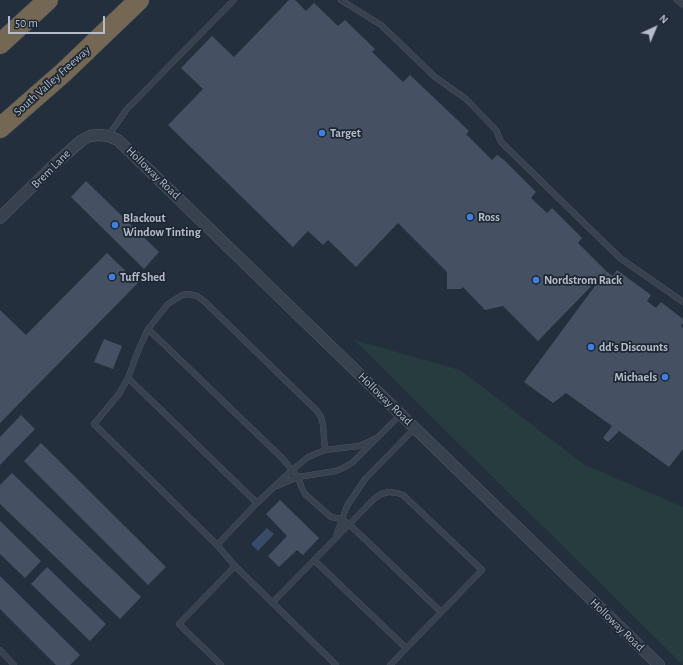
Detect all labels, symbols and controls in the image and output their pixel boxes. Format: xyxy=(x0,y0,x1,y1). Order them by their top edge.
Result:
scale bar xyxy=(10,8,107,34)
north arrow xyxy=(635,8,675,48)
text: N xyxy=(657,12,670,26)
text: 50 m xyxy=(15,17,38,29)
street label: South Valley Freeway xyxy=(11,43,93,119)
place label: Target xyxy=(330,126,361,140)
marker: Target xyxy=(317,128,327,138)
street label: Holloway Road xyxy=(123,144,183,202)
street label: Brem Lane xyxy=(28,146,74,192)
place label: Ross xyxy=(478,210,500,224)
place label: Blackout Window Tinting xyxy=(123,211,201,239)
marker: Ross xyxy=(465,212,475,222)
marker: Blackout Window Tinting xyxy=(110,220,120,230)
place label: Tuff Shed xyxy=(120,270,165,284)
marker: Tuff Shed xyxy=(107,272,117,282)
place label: Nordstrom Rack xyxy=(544,273,622,287)
marker: Nordstrom Rack xyxy=(531,275,541,285)
place label: dd's Discounts xyxy=(599,340,668,354)
marker: dd's Discounts xyxy=(586,342,596,352)
street label: Holloway Road xyxy=(355,370,415,428)
place label: Michaels xyxy=(614,370,657,384)
marker: Michaels xyxy=(660,372,670,382)
street label: Holloway Road xyxy=(587,596,647,654)

